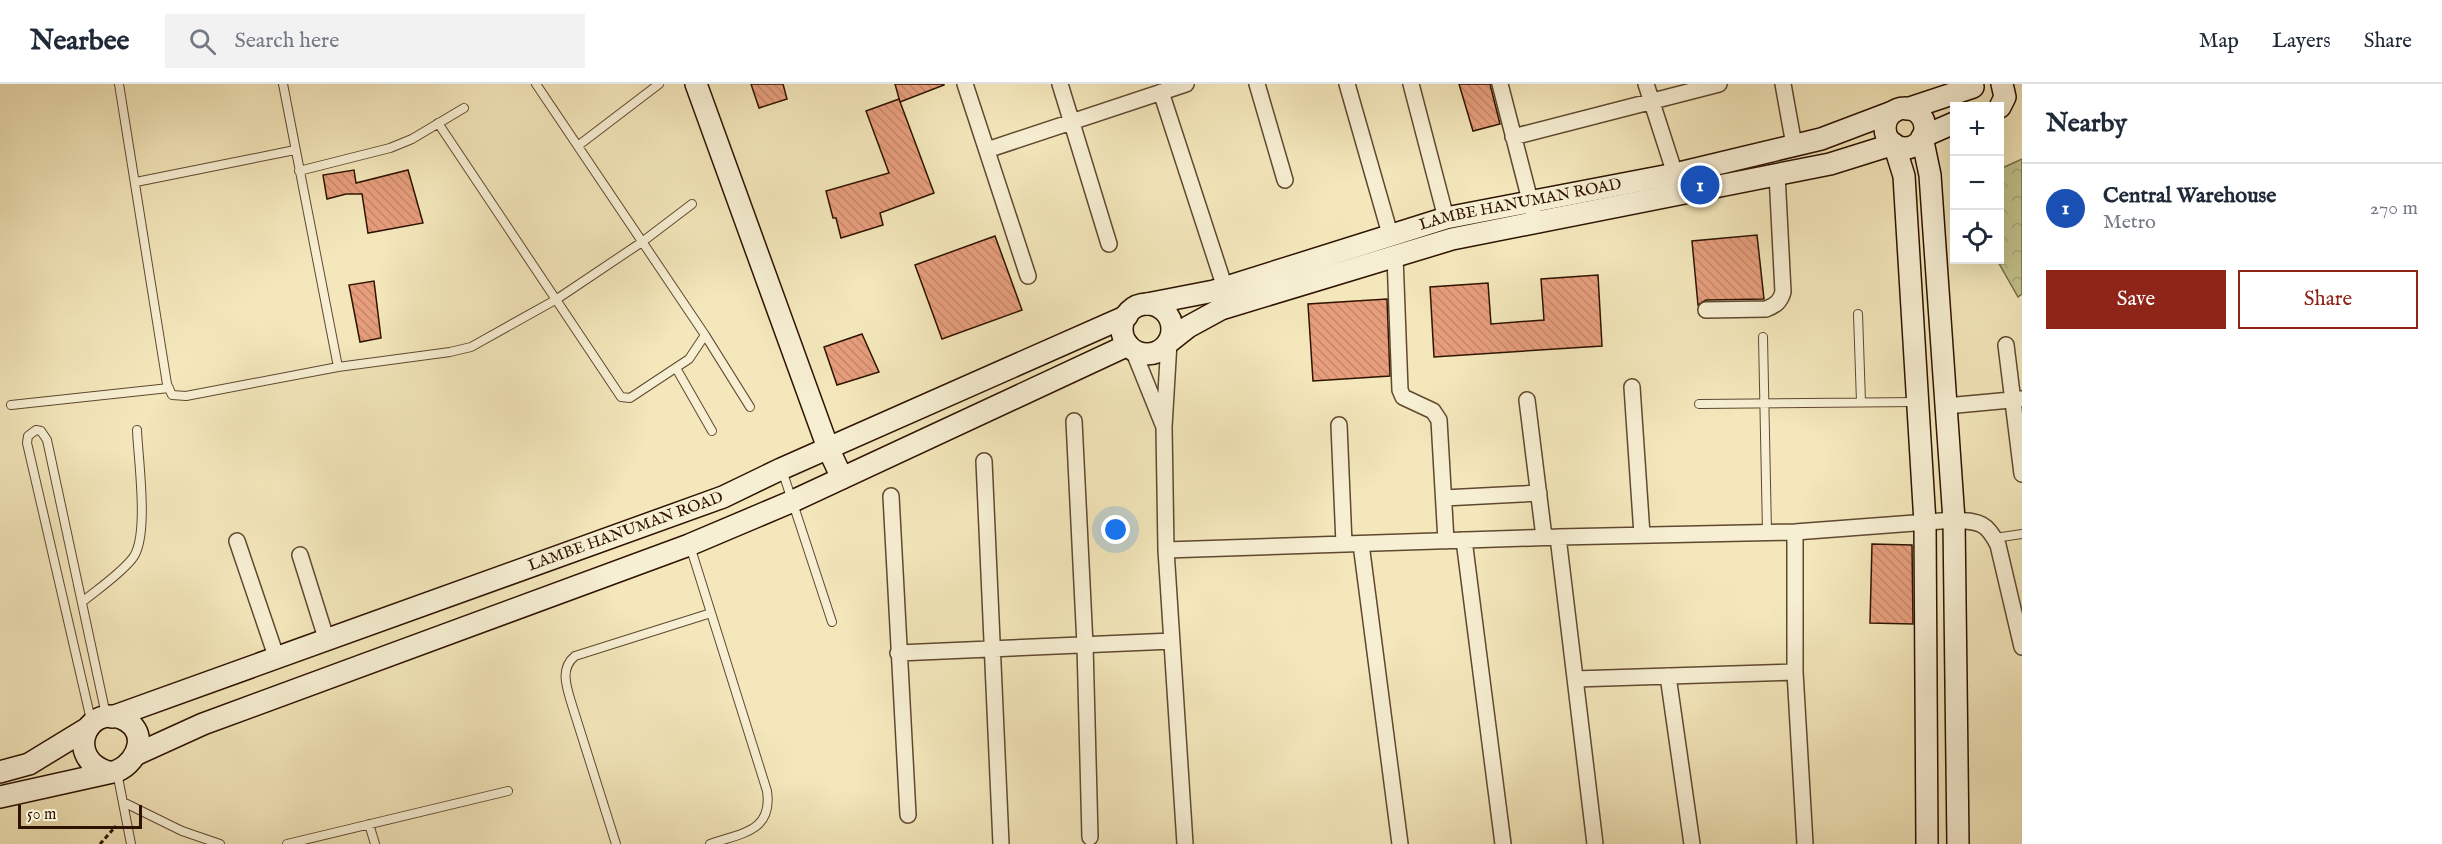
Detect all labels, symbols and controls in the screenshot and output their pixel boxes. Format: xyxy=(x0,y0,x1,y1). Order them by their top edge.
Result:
search box xyxy=(165,14,585,68)
text: Nearbee xyxy=(30,24,129,59)
icon: search xyxy=(186,25,219,58)
text: Search here xyxy=(234,27,339,55)
text: Map xyxy=(2199,28,2239,55)
text: Layers xyxy=(2272,28,2331,55)
text: Share xyxy=(2364,28,2412,55)
map controls xyxy=(1950,102,2004,264)
button: + xyxy=(1950,102,2004,156)
text: Nearby xyxy=(2046,107,2127,140)
button: − xyxy=(1950,156,2004,210)
pin: 1 xyxy=(1680,162,1720,208)
street label: LAMBE HANUMAN ROAD xyxy=(1417,174,1623,236)
text: Central Warehouse xyxy=(2103,182,2276,210)
text: 1 xyxy=(2062,196,2069,221)
text: 270 m xyxy=(2370,196,2418,221)
button: locate xyxy=(1950,210,2004,264)
text: Metro xyxy=(2103,210,2156,235)
button: Save xyxy=(2046,270,2226,329)
button: Share xyxy=(2238,270,2418,329)
street label: LAMBE HANUMAN ROAD xyxy=(525,488,726,576)
your location xyxy=(1101,515,1130,544)
scale bar xyxy=(18,802,142,830)
text: 50 m xyxy=(27,805,56,825)

